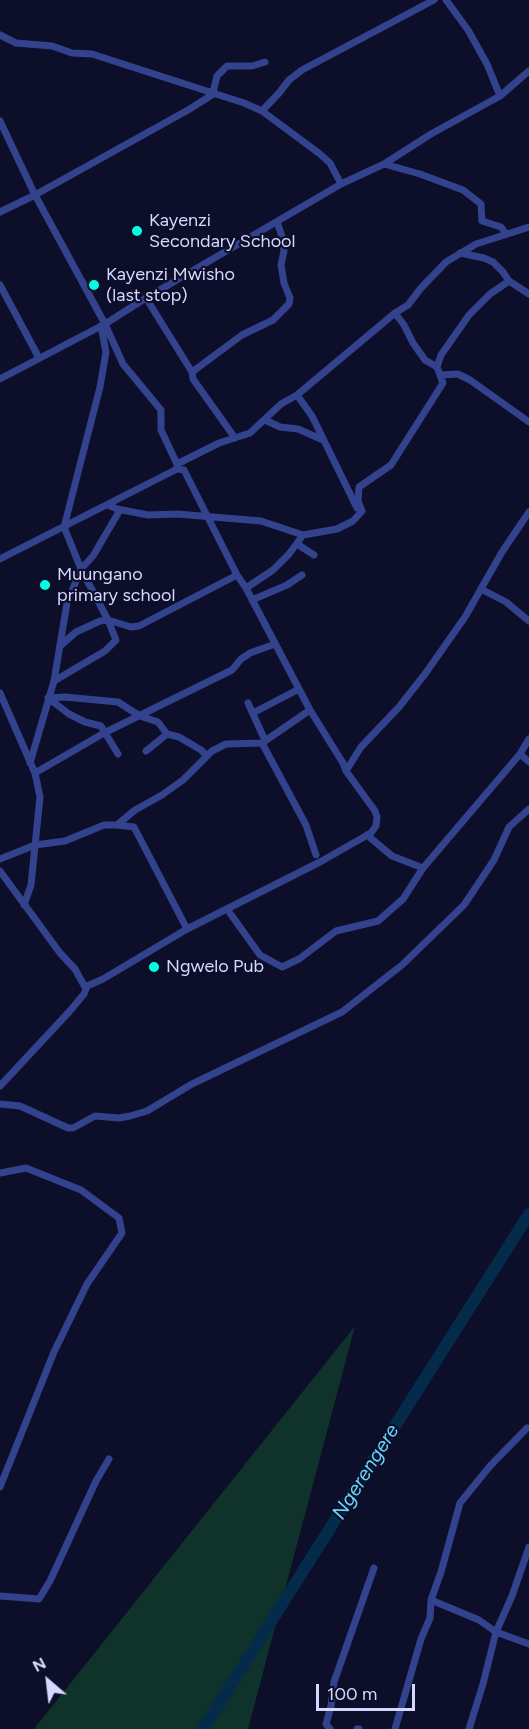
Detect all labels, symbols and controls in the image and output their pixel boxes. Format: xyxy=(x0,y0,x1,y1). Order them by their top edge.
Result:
place label: Kayenzi Secondary School xyxy=(149,210,296,252)
marker: Kayenzi Secondary School xyxy=(130,224,144,238)
place label: Kayenzi Mwisho (last stop) xyxy=(106,264,235,306)
marker: Kayenzi Mwisho (last stop) xyxy=(87,278,101,292)
place label: Muungano primary school xyxy=(57,564,175,606)
marker: Muungano primary school xyxy=(38,578,52,592)
place label: Ngwelo Pub xyxy=(166,956,264,978)
marker: Ngwelo Pub xyxy=(147,960,161,974)
water label: Ngerengere xyxy=(327,1420,405,1524)
north arrow xyxy=(18,1651,78,1711)
text: N xyxy=(29,1653,49,1676)
scale bar xyxy=(319,1672,418,1710)
text: 100 m xyxy=(327,1683,377,1705)

